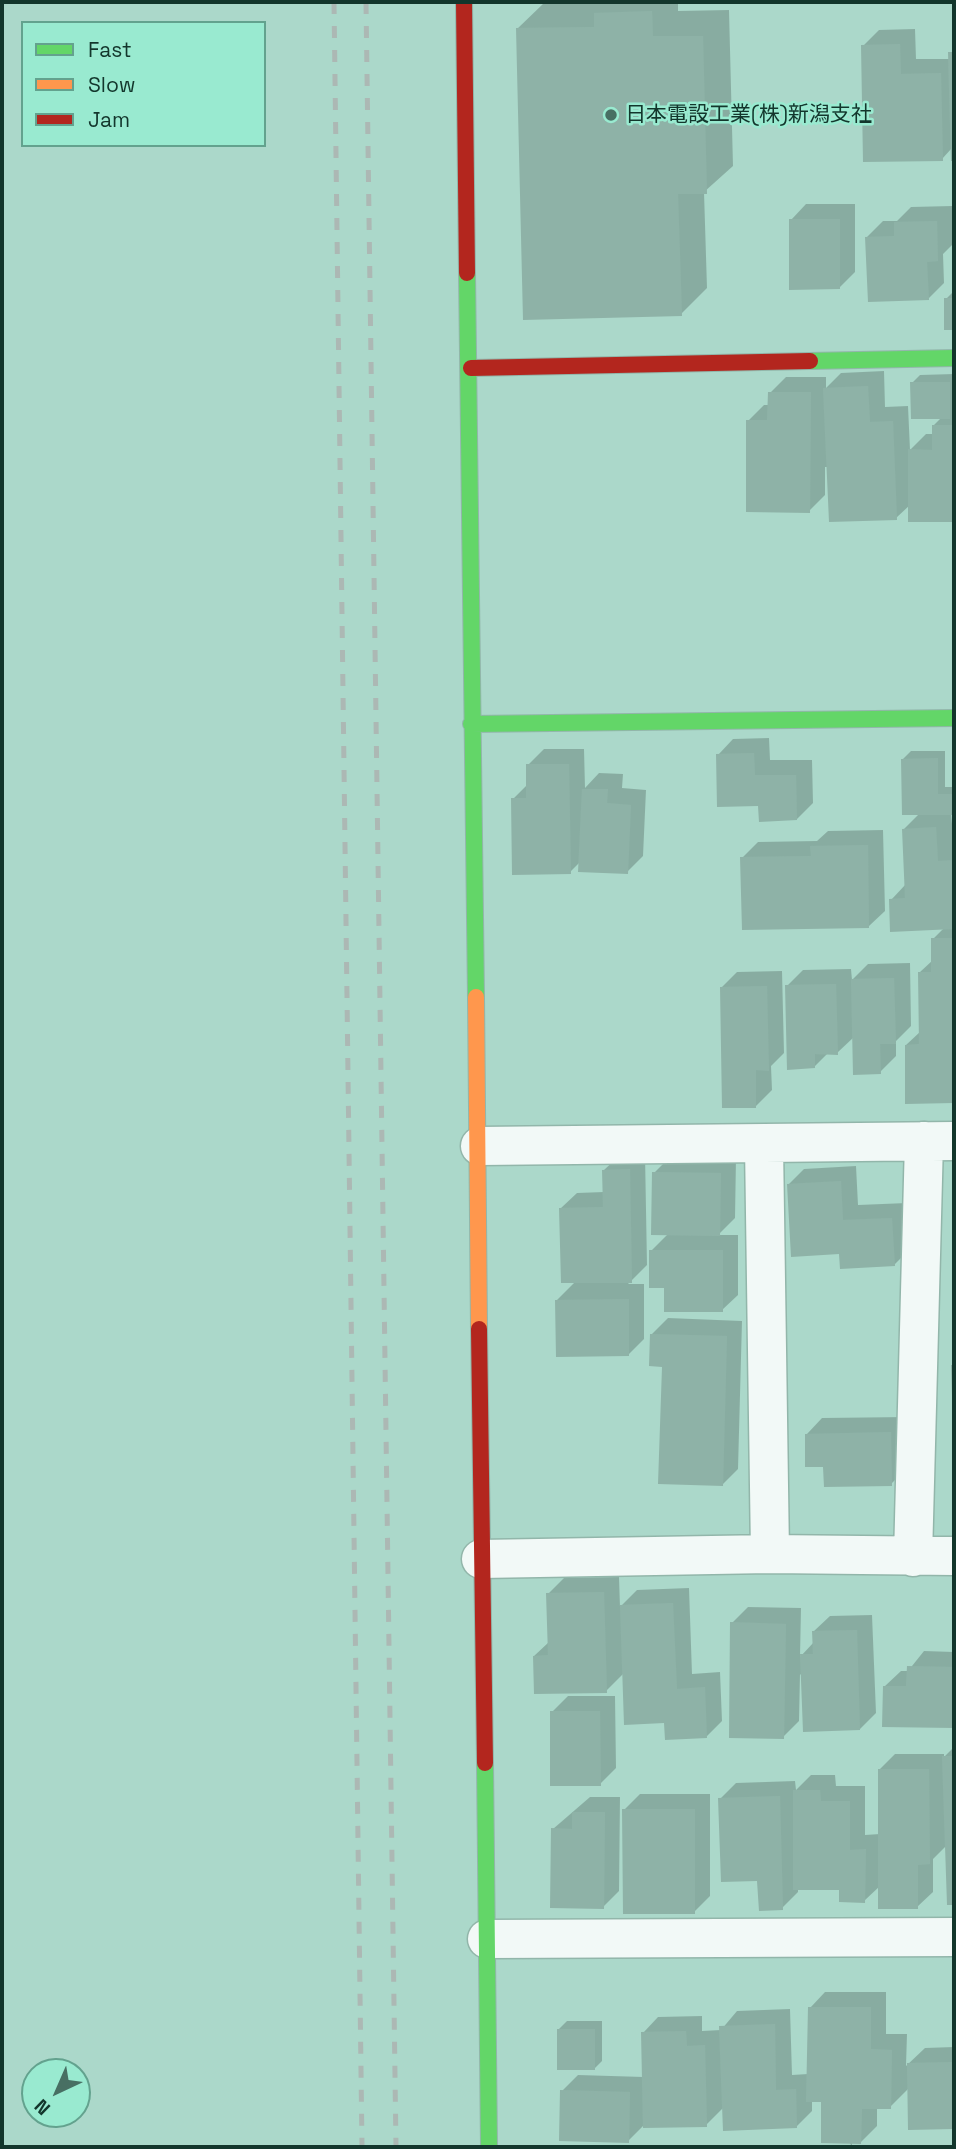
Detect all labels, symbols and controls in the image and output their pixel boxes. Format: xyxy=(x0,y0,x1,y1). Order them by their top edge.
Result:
legend xyxy=(21,21,266,147)
text: Fast xyxy=(88,36,132,63)
text: Slow xyxy=(88,71,136,98)
place label: 日本電設工業(株)新潟支社 xyxy=(625,102,872,128)
text: Jam xyxy=(88,106,130,133)
marker: 日本電設工業(株)新潟支社 xyxy=(603,107,619,123)
north arrow xyxy=(21,2058,91,2128)
text: N xyxy=(29,2094,56,2120)

